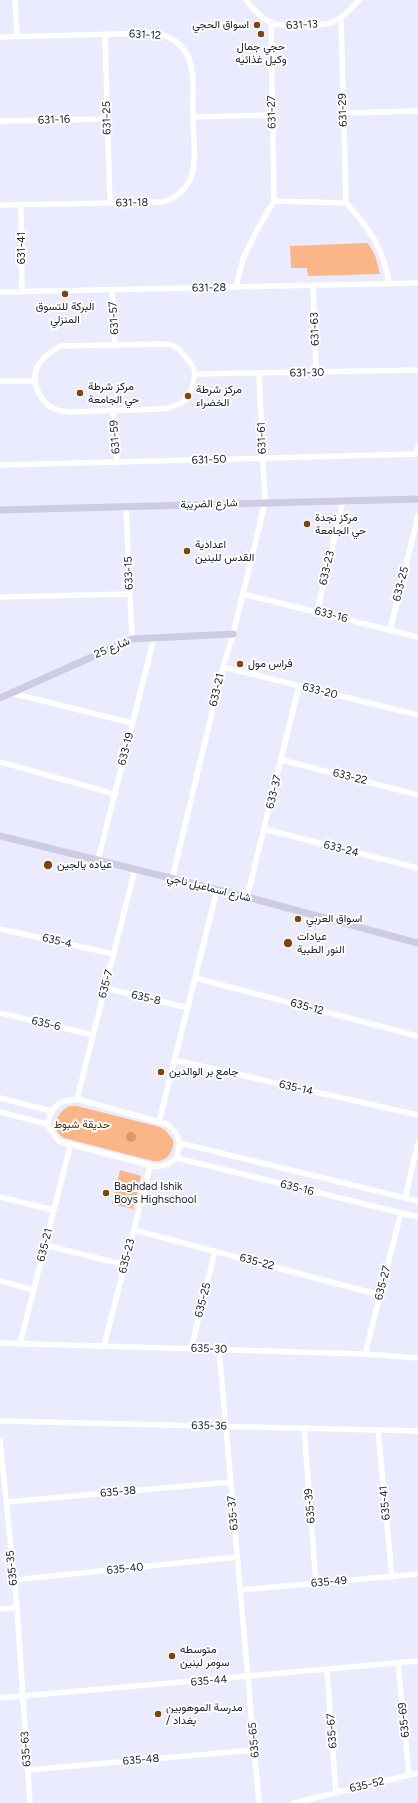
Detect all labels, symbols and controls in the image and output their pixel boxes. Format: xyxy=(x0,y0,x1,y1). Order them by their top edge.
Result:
place label: اسواق الحجي xyxy=(192,18,249,32)
street label: 631-13 xyxy=(286,18,318,32)
marker: اسواق الحجي xyxy=(252,20,262,30)
street label: 631-12 xyxy=(129,28,161,42)
marker: حجي جمال وكيل غذائيه xyxy=(256,29,266,39)
place label: حجي جمال وكيل غذائيه xyxy=(235,40,287,66)
street label: 631-29 xyxy=(336,93,350,127)
street label: 631-27 xyxy=(265,95,279,129)
street label: 631-25 xyxy=(100,101,114,135)
street label: 631-16 xyxy=(38,113,70,127)
street label: 631-18 xyxy=(116,196,148,210)
street label: 631-41 xyxy=(15,232,29,264)
street label: 631-28 xyxy=(192,281,226,295)
marker: البركة للتسوق المنزلي xyxy=(60,289,70,299)
place label: البركة للتسوق المنزلي xyxy=(36,300,94,326)
street label: 631-57 xyxy=(106,301,122,335)
street label: 631-63 xyxy=(308,312,322,346)
street label: 631-30 xyxy=(290,366,324,380)
place label: مركز شرطة حي الجامعة xyxy=(88,380,139,406)
place label: مركز شرطة الخضراء xyxy=(196,383,242,409)
marker: مركز شرطة حي الجامعة xyxy=(75,388,85,398)
marker: مركز شرطة الخضراء xyxy=(183,391,193,401)
street label: 631-59 xyxy=(107,420,123,454)
street label: 631-61 xyxy=(255,422,269,454)
street label: 631-50 xyxy=(191,453,227,467)
street label: شارع الضريبة xyxy=(180,496,238,512)
place label: مركز نجدة حي الجامعة xyxy=(315,511,366,537)
marker: مركز نجدة حي الجامعة xyxy=(302,519,312,529)
place label: اعدادية القدس للبنين xyxy=(195,538,254,564)
marker: اعدادية القدس للبنين xyxy=(182,546,192,556)
street label: 633-23 xyxy=(317,550,337,586)
street label: 633-15 xyxy=(122,556,136,590)
street label: 633-25 xyxy=(390,565,412,603)
street label: 633-16 xyxy=(313,605,349,625)
street label: شارع 25 xyxy=(92,635,132,661)
place label: فراس مول xyxy=(248,657,293,671)
marker: فراس مول xyxy=(235,659,245,669)
street label: 633-21 xyxy=(207,672,227,708)
street label: 633-20 xyxy=(301,680,339,702)
street label: 633-19 xyxy=(116,731,136,767)
street label: 633-22 xyxy=(331,766,369,788)
street label: 633-37 xyxy=(263,774,285,810)
street label: 633-24 xyxy=(322,838,360,860)
place label: عياده يالجين xyxy=(57,858,112,872)
marker: عياده يالجين xyxy=(42,859,54,871)
street label: شارع اسماعيل ناجي xyxy=(166,871,252,905)
place label: اسواق العربي xyxy=(306,912,362,926)
marker: اسواق العربي xyxy=(293,914,303,924)
place label: عيادات النور الطبية xyxy=(297,930,344,956)
street label: 635-4 xyxy=(41,931,73,951)
marker: عيادات النور الطبية xyxy=(282,937,294,949)
street label: 635-7 xyxy=(96,968,116,1000)
street label: 635-8 xyxy=(130,988,162,1008)
street label: 635-12 xyxy=(289,996,325,1018)
street label: 635-6 xyxy=(30,1014,62,1034)
place label: جامع بر الوالدين xyxy=(169,1065,239,1079)
marker: جامع بر الوالدين xyxy=(156,1067,166,1077)
street label: 635-14 xyxy=(278,1078,314,1098)
park label: حديقة شبوط xyxy=(54,1118,110,1132)
street label: 635-16 xyxy=(279,1177,315,1199)
place label: Baghdad Ishik Boys Highschool xyxy=(114,1180,196,1206)
marker: Baghdad Ishik Boys Highschool xyxy=(101,1188,111,1198)
street label: 635-21 xyxy=(35,1227,55,1263)
street label: 635-23 xyxy=(116,1237,138,1275)
street label: 635-22 xyxy=(238,1251,276,1273)
street label: 635-27 xyxy=(372,1264,394,1302)
street label: 635-25 xyxy=(192,1281,214,1319)
street label: 635-30 xyxy=(191,1342,227,1356)
street label: 635-36 xyxy=(191,1419,227,1433)
street label: 635-38 xyxy=(100,1484,136,1500)
street label: 635-41 xyxy=(377,1485,393,1521)
street label: 635-39 xyxy=(302,1488,318,1524)
street label: 635-37 xyxy=(225,1495,241,1531)
street label: 635-35 xyxy=(4,1550,20,1586)
street label: 635-40 xyxy=(106,1561,144,1577)
street label: 635-49 xyxy=(310,1574,348,1590)
place label: متوسطه سومر لبنين xyxy=(180,1643,229,1669)
marker: متوسطه سومر لبنين xyxy=(167,1651,177,1661)
street label: 635-44 xyxy=(190,1673,228,1689)
place label: مدرسة الموهوبين / بغداد xyxy=(166,1701,243,1727)
street label: 635-69 xyxy=(396,1702,412,1738)
marker: مدرسة الموهوبين / بغداد xyxy=(153,1709,163,1719)
street label: 635-67 xyxy=(324,1713,340,1749)
street label: 635-65 xyxy=(246,1722,262,1758)
street label: 635-63 xyxy=(18,1731,34,1767)
street label: 635-48 xyxy=(122,1752,160,1768)
street label: 635-52 xyxy=(348,1775,386,1795)

